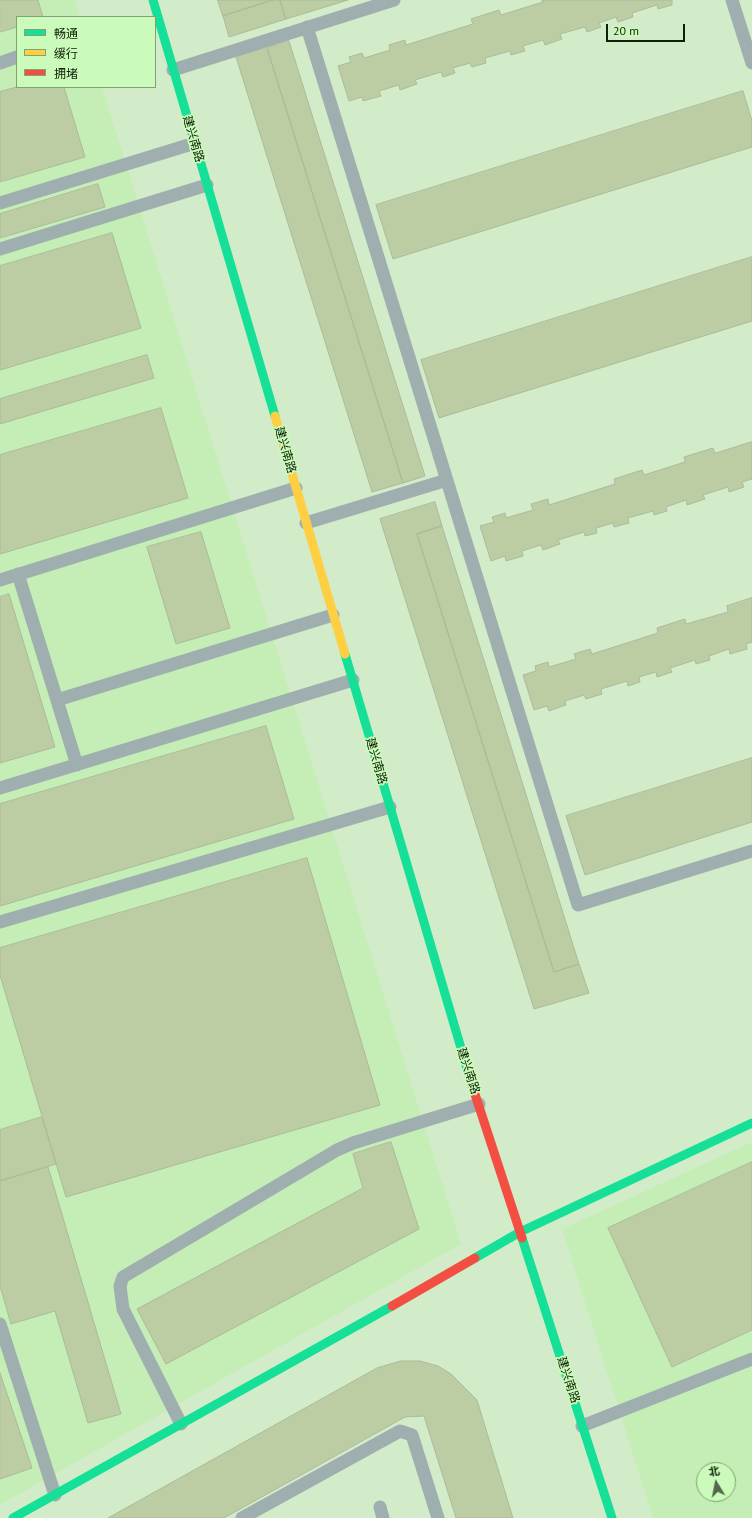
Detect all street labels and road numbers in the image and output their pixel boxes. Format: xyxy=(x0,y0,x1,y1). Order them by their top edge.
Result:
street label: 建兴南路 xyxy=(179,114,207,164)
street label: 建兴南路 xyxy=(271,425,299,475)
street label: 建兴南路 xyxy=(362,736,390,786)
street label: 建兴南路 xyxy=(454,1046,482,1096)
street label: 建兴南路 xyxy=(554,1355,582,1405)

